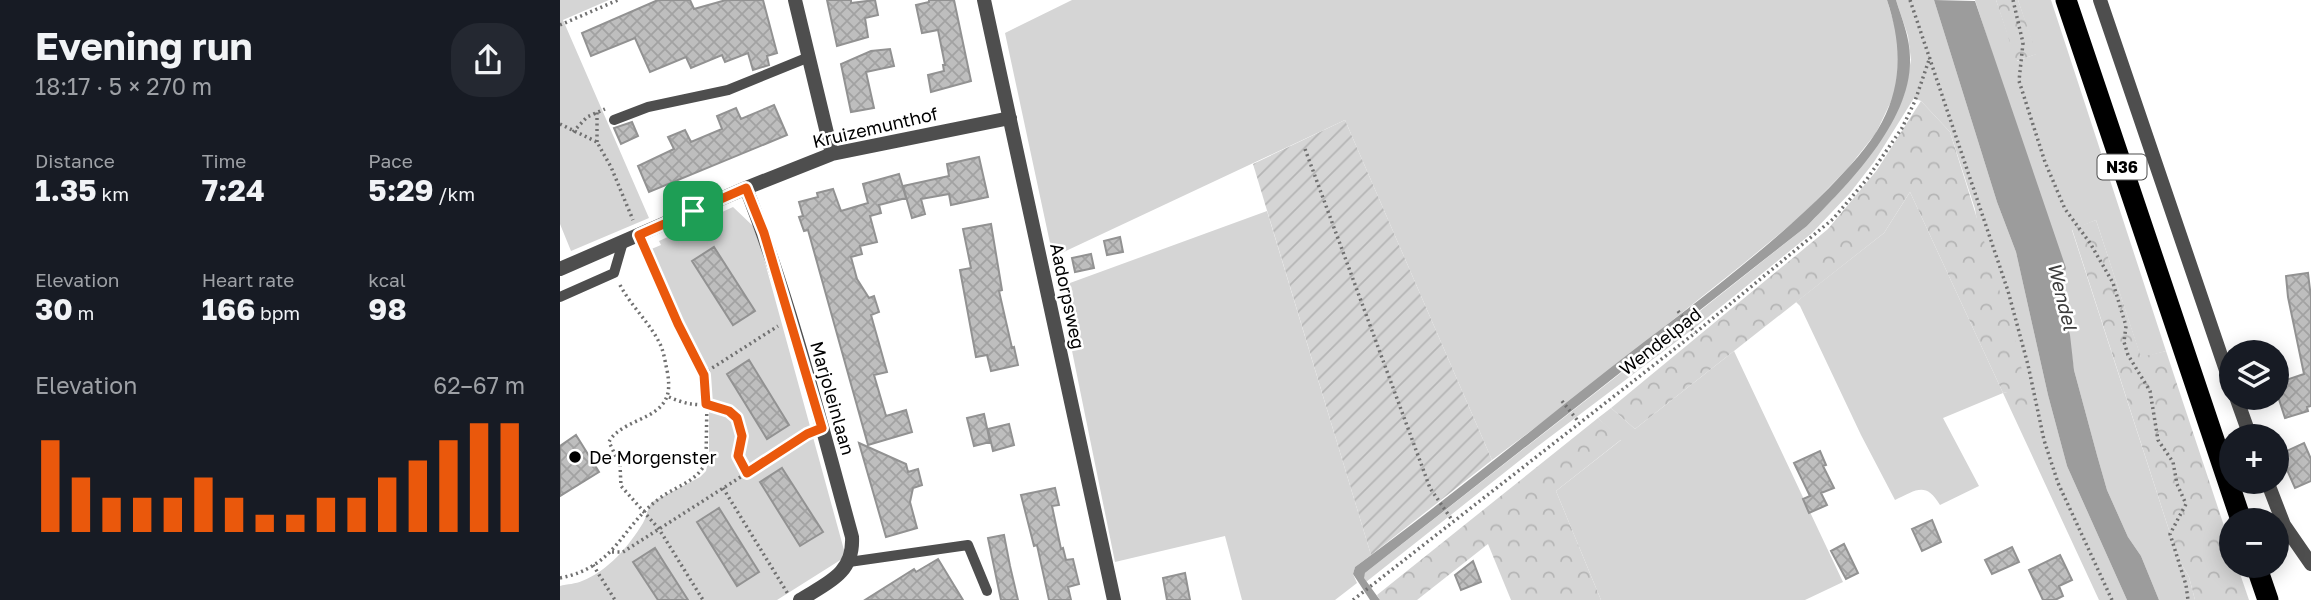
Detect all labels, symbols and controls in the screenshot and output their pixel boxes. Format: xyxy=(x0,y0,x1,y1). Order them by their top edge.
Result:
text: Evening run xyxy=(35,23,253,68)
button: share xyxy=(451,23,525,97)
text: 18:17 · 5 × 270 m xyxy=(35,72,212,100)
street label: Kruizemunthof xyxy=(810,102,940,152)
text: Distance xyxy=(35,149,115,172)
text: Time xyxy=(202,149,246,172)
text: Pace xyxy=(368,149,413,172)
road number: N36 xyxy=(2098,154,2146,180)
text: 1.35 xyxy=(35,172,97,208)
text: 7:24 xyxy=(202,172,265,208)
text: 5:29 xyxy=(368,172,434,208)
pin xyxy=(663,181,723,241)
text: km xyxy=(97,182,129,205)
text: /km xyxy=(434,182,475,205)
icon: arrive xyxy=(674,192,712,230)
street label: Aadorpsweg xyxy=(1046,241,1090,351)
water label: Wendel xyxy=(2043,260,2083,333)
text: Elevation xyxy=(35,268,120,291)
text: Heart rate xyxy=(202,268,294,291)
text: kcal xyxy=(368,268,406,291)
text: 30 xyxy=(35,291,73,327)
text: 166 xyxy=(202,291,255,327)
text: 98 xyxy=(368,291,407,327)
text: m xyxy=(73,301,94,324)
text: bpm xyxy=(255,301,300,324)
street label: Wendelpad xyxy=(1615,302,1705,380)
street label: Marjoleinlaan xyxy=(806,339,860,457)
map controls xyxy=(2219,340,2289,578)
button: layers xyxy=(2219,340,2289,410)
text: Elevation xyxy=(35,371,137,399)
text: 62–67 m xyxy=(433,371,525,399)
button: + xyxy=(2219,424,2289,494)
place label: De Morgenster xyxy=(589,446,716,468)
marker: De Morgenster xyxy=(567,449,583,465)
button: − xyxy=(2219,508,2289,578)

